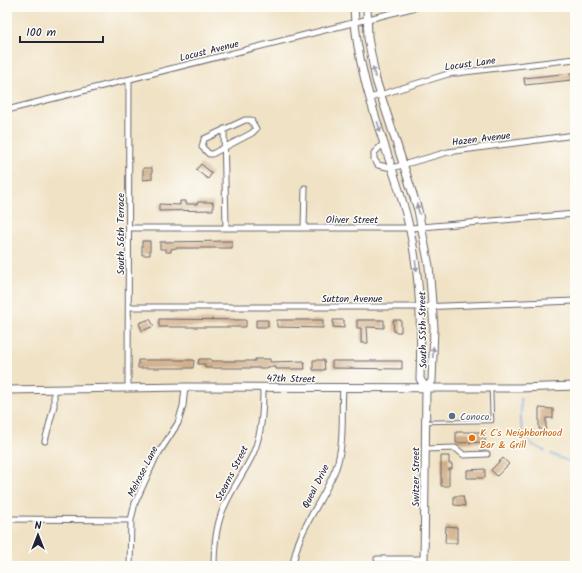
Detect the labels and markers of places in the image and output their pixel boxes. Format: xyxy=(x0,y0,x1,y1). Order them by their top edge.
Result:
place label: Conoco xyxy=(460,409,490,425)
marker: Conoco xyxy=(447,411,457,421)
place label: K C's Neighborhood Bar & Grill xyxy=(480,425,563,453)
marker: K C's Neighborhood Bar & Grill xyxy=(467,433,477,443)

